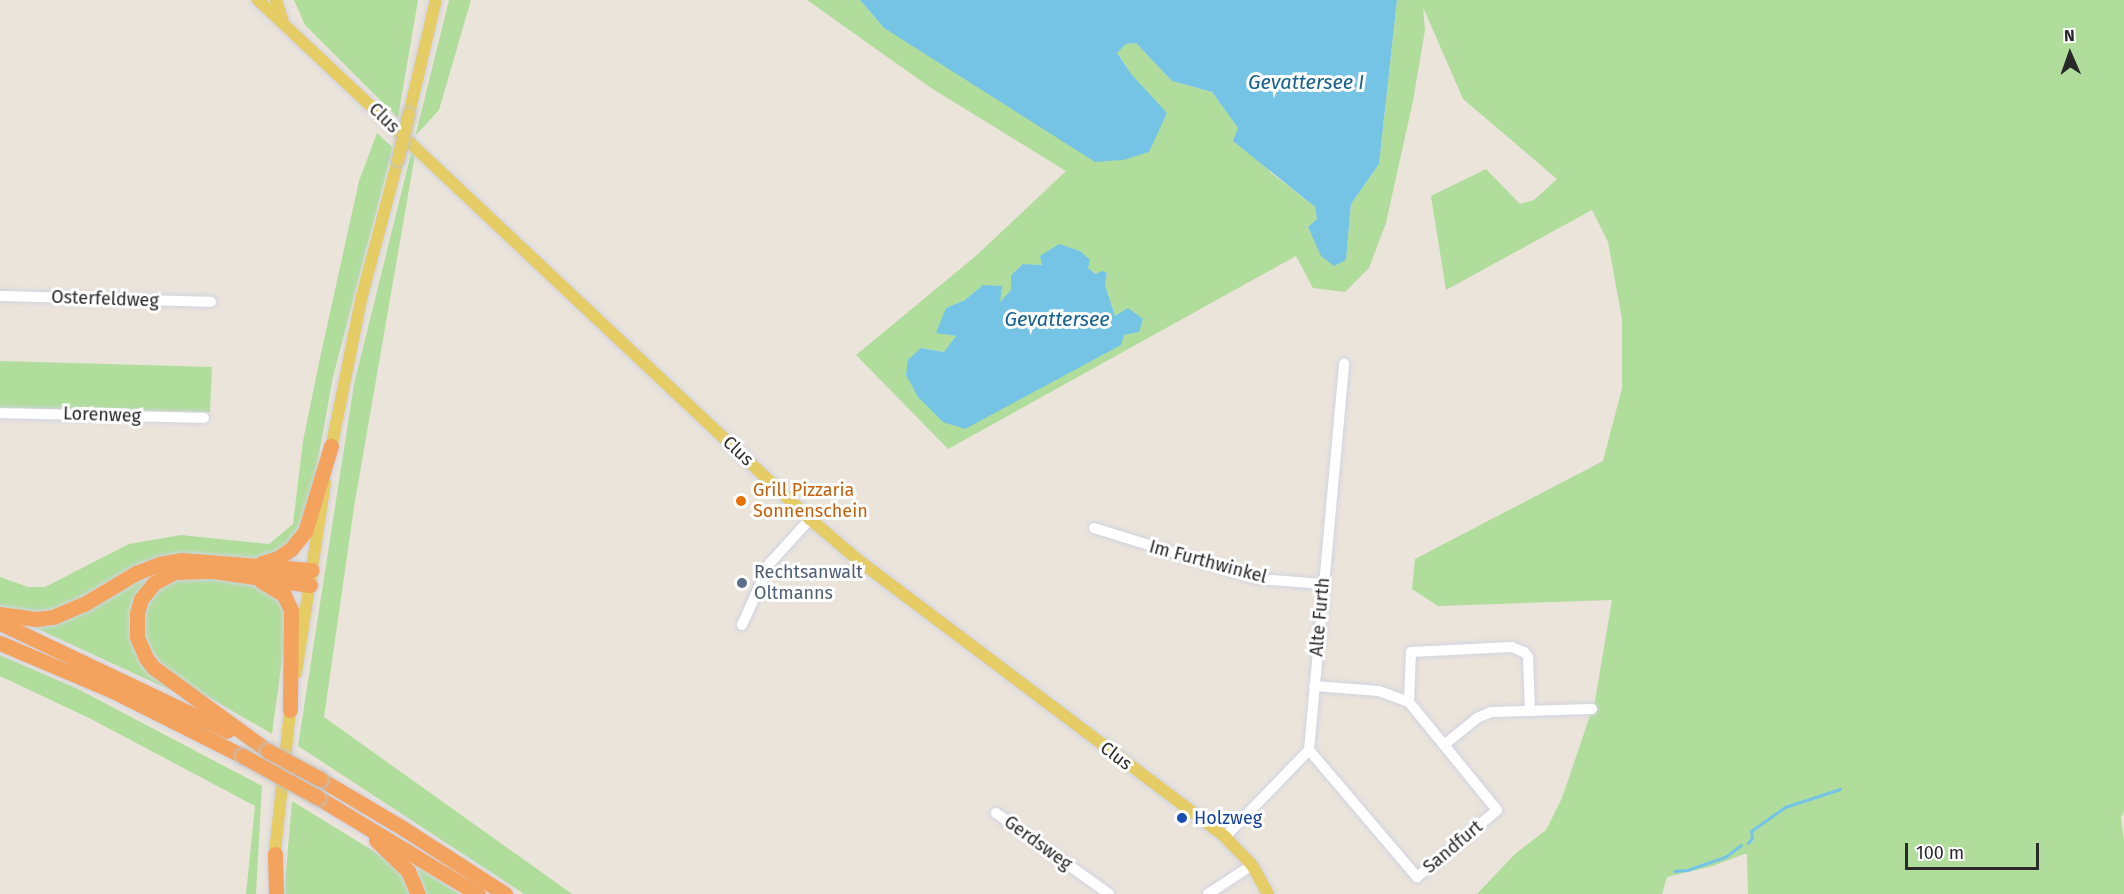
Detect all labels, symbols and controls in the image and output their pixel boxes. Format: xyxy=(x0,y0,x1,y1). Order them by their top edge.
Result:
north arrow xyxy=(2040,24,2100,84)
text: N xyxy=(2064,26,2075,45)
water label: Gevattersee I xyxy=(1248,70,1364,94)
street label: Clus xyxy=(364,98,404,138)
street label: Osterfeldweg xyxy=(51,286,159,312)
water label: Gevattersee xyxy=(1004,307,1110,331)
street label: Lorenweg xyxy=(63,403,141,427)
street label: Clus xyxy=(718,431,758,471)
place label: Grill Pizzaria Sonnenschein xyxy=(753,480,868,522)
marker: Grill Pizzaria Sonnenschein xyxy=(734,494,748,508)
street label: Im Furthwinkel xyxy=(1147,536,1269,588)
place label: Rechtsanwalt Oltmanns xyxy=(754,562,863,604)
marker: Rechtsanwalt Oltmanns xyxy=(735,576,749,590)
street label: Alte Furth xyxy=(1306,577,1334,657)
street label: Clus xyxy=(1096,737,1136,775)
place label: Holzweg xyxy=(1194,807,1262,829)
street label: Gerdsweg xyxy=(1000,811,1076,875)
marker: Holzweg xyxy=(1175,811,1189,825)
street label: Sandfurt xyxy=(1419,816,1487,878)
scale bar xyxy=(1908,831,2042,869)
text: 100 m xyxy=(1916,842,1964,864)

